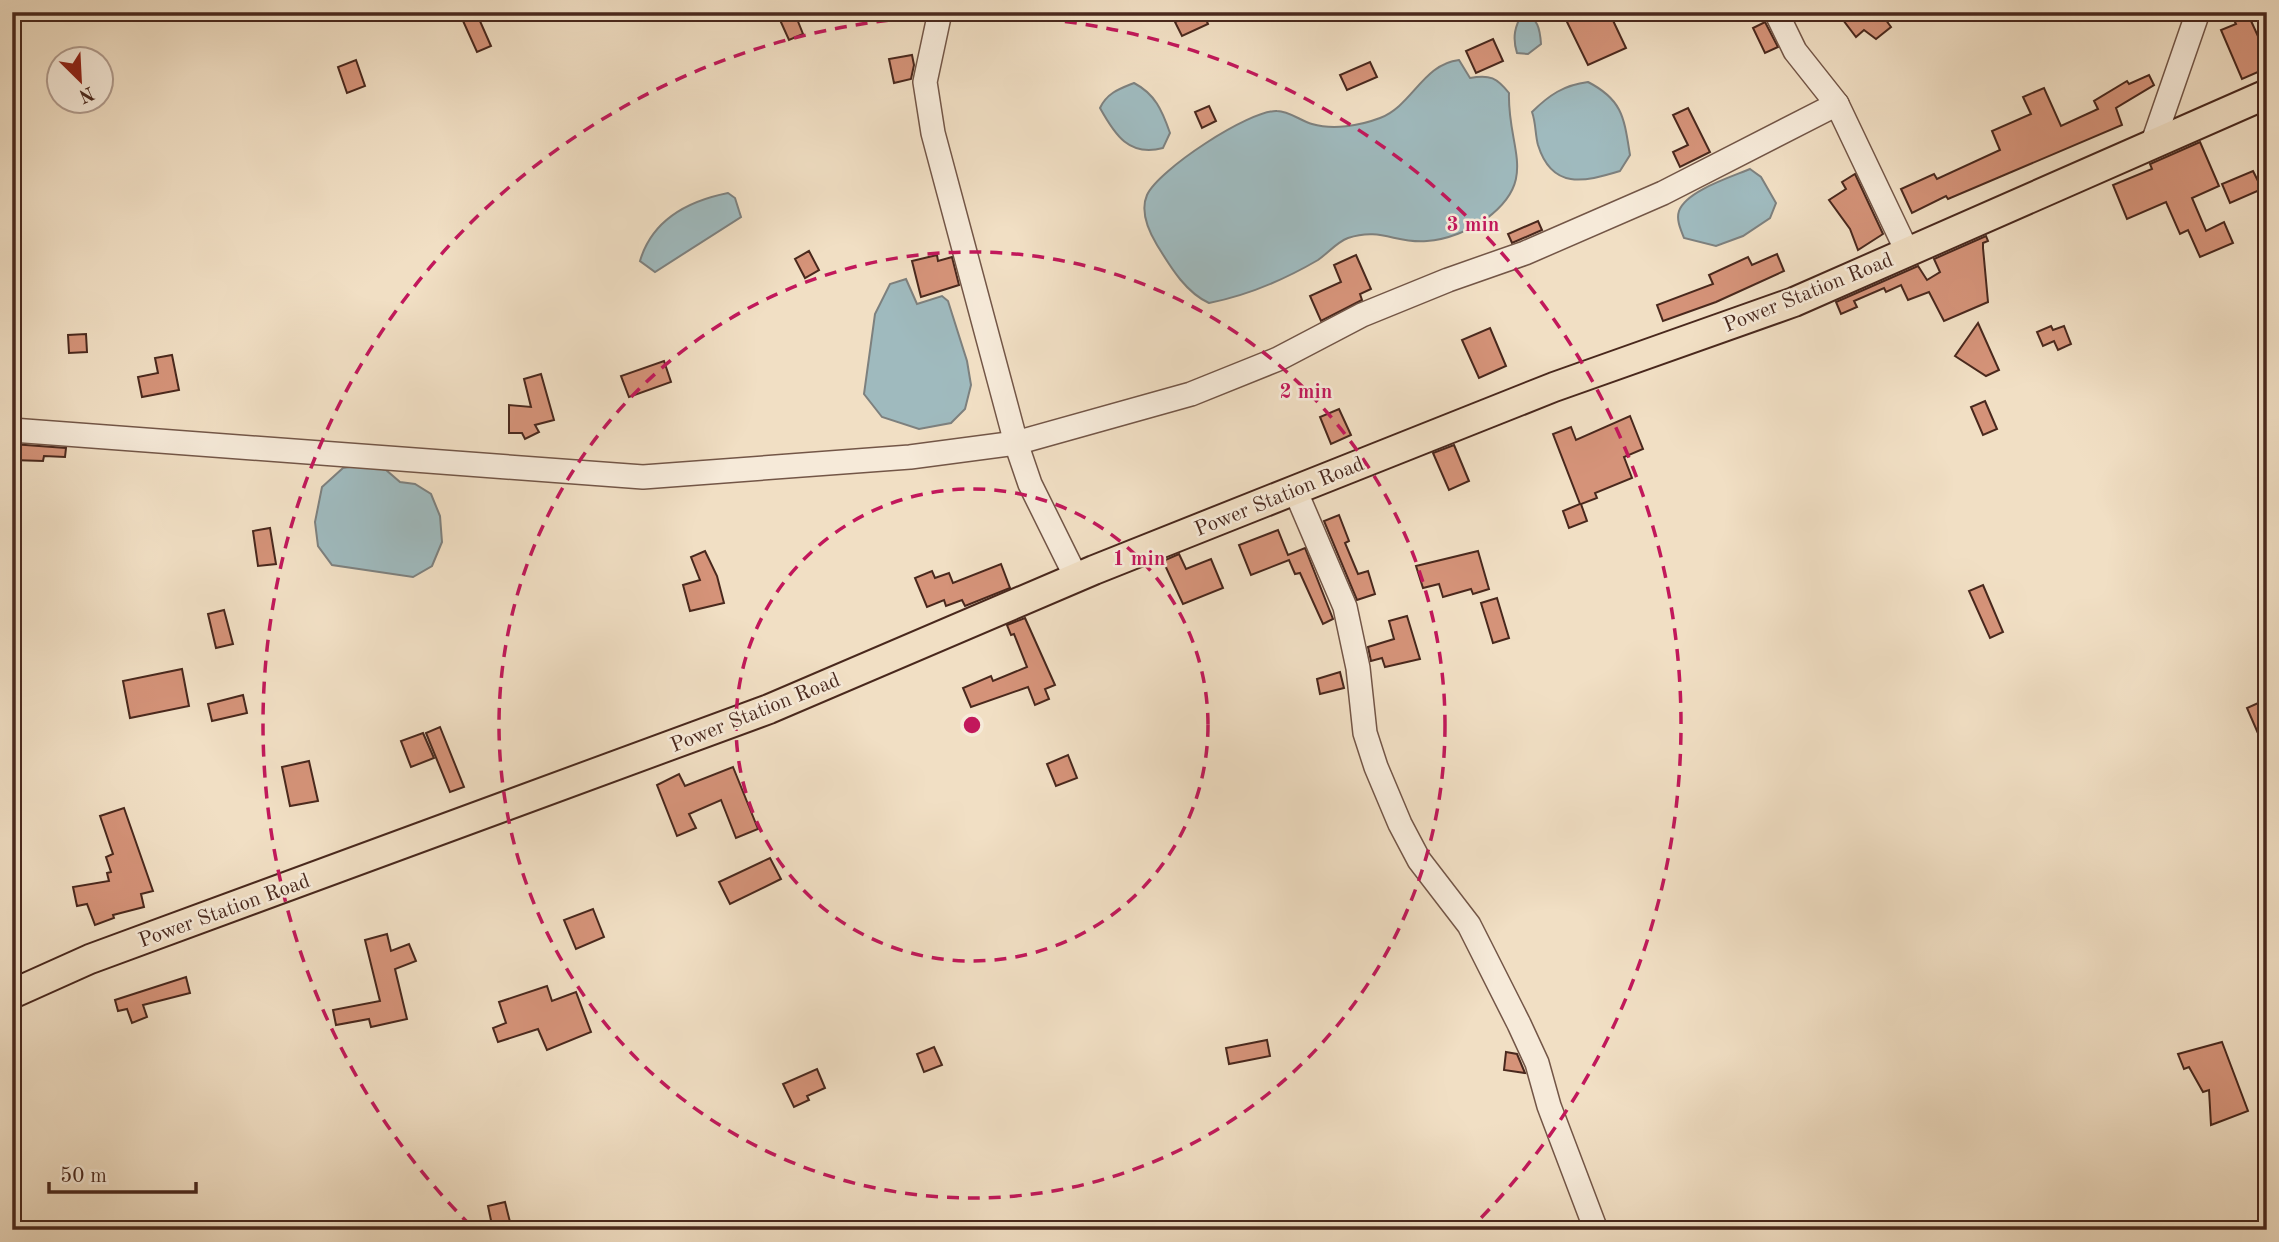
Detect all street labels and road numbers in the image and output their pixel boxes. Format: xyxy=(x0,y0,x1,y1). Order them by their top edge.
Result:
street label: Power Station Road xyxy=(1721,250,1896,337)
street label: Power Station Road xyxy=(1192,454,1367,541)
street label: Power Station Road xyxy=(668,670,843,757)
street label: Power Station Road xyxy=(136,871,313,952)

